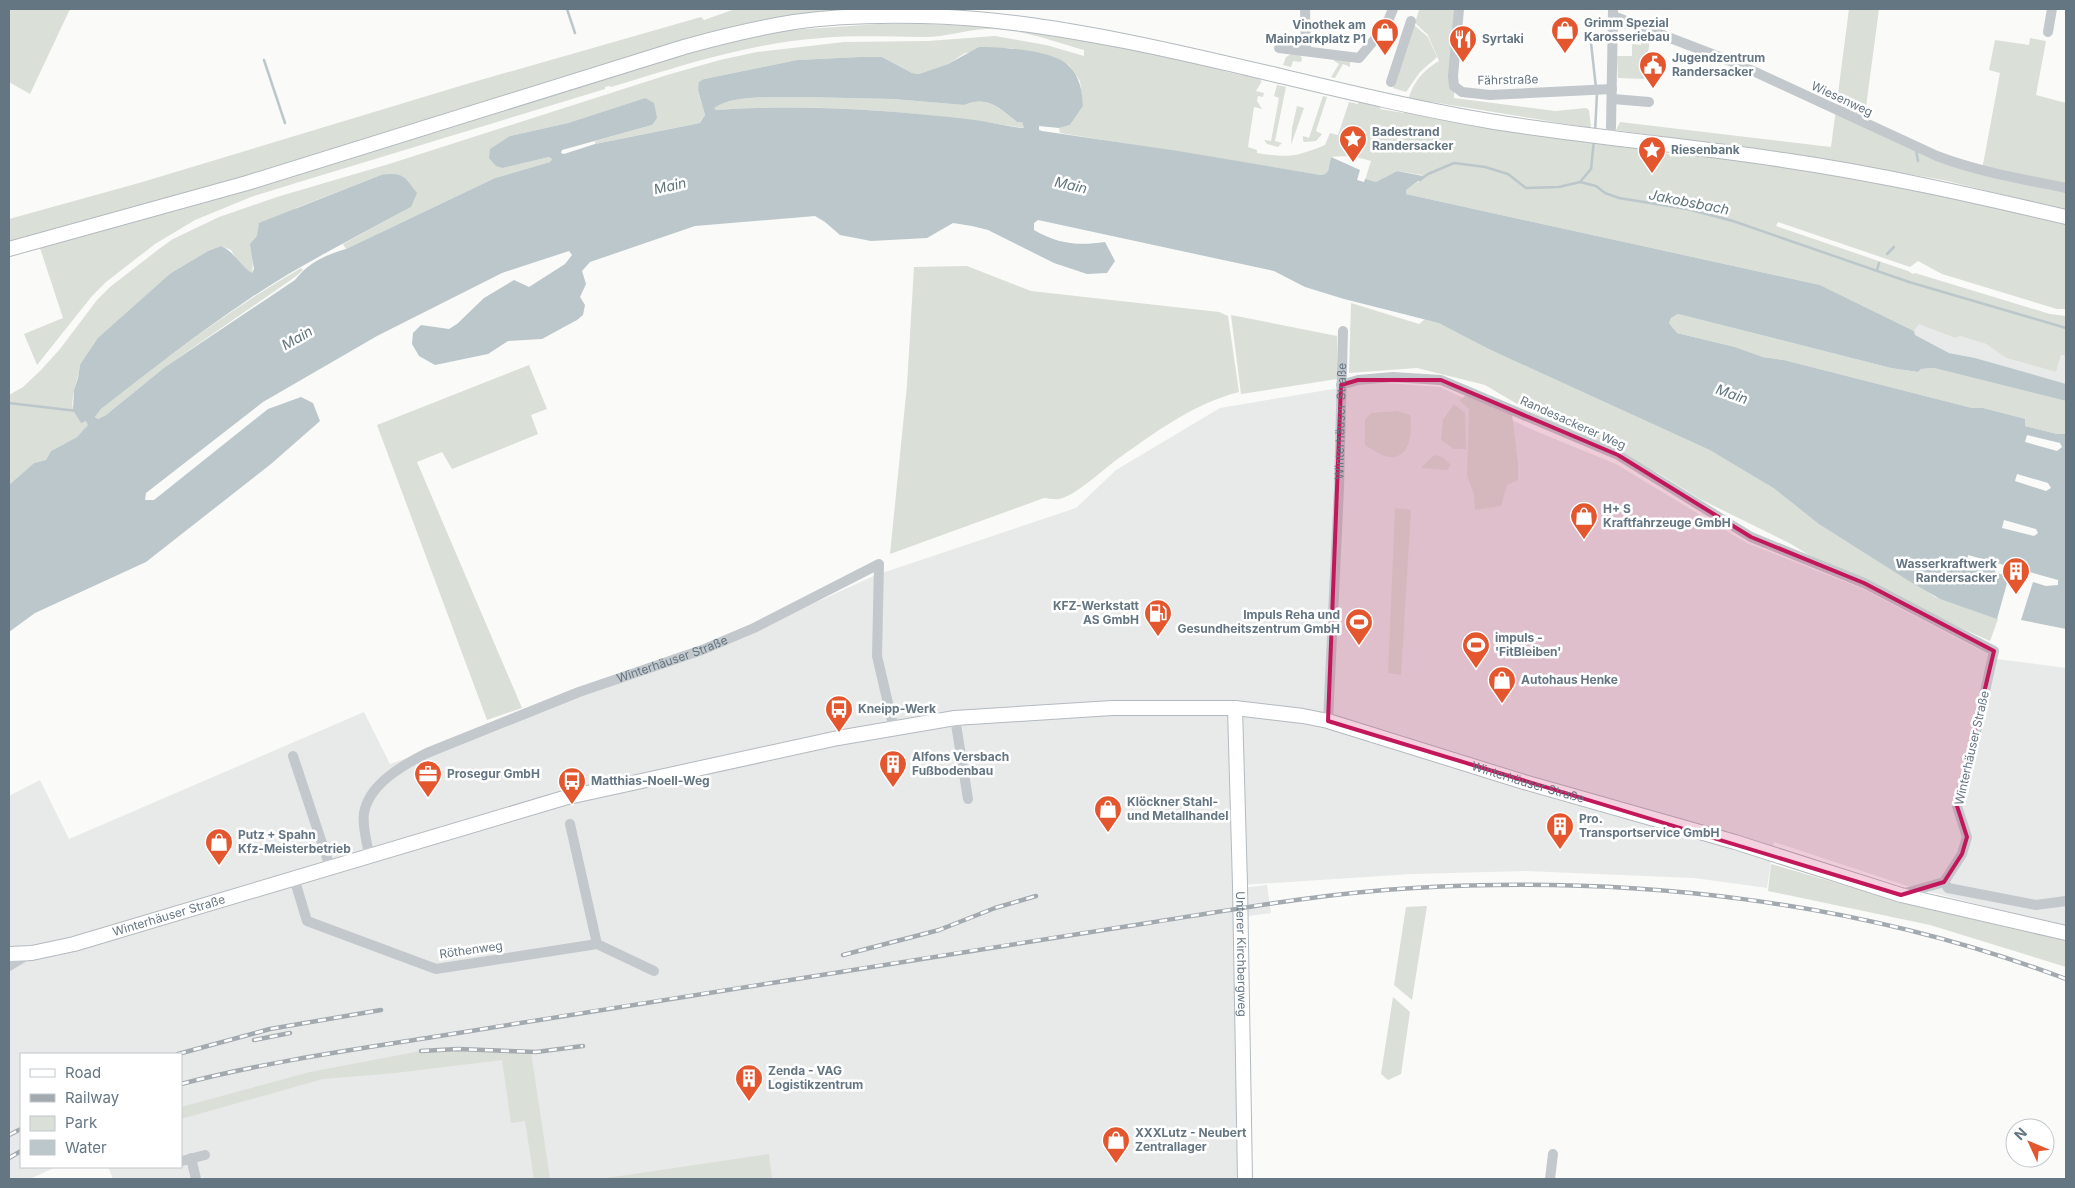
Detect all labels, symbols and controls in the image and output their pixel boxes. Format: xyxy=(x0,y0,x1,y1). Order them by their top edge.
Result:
shop icon: Grimm Spezial Karosseriebau xyxy=(1550,15,1580,54)
place label: Grimm Spezial Karosseriebau xyxy=(1584,15,1670,44)
place label: Vinothek am Mainparkplatz P1 xyxy=(1266,17,1366,46)
shop icon: Vinothek am Mainparkplatz P1 xyxy=(1370,17,1400,56)
restaurant icon: Syrtaki xyxy=(1448,24,1478,63)
place label: Syrtaki xyxy=(1482,31,1524,46)
public building icon: Jugendzentrum Randersacker xyxy=(1638,50,1668,89)
place label: Jugendzentrum Randersacker xyxy=(1672,50,1765,79)
street label: Fährstraße xyxy=(1477,71,1539,88)
street label: Wiesenweg xyxy=(1809,78,1875,119)
place icon: Badestrand Randersacker xyxy=(1338,124,1368,163)
place label: Badestrand Randersacker xyxy=(1372,124,1453,153)
place icon: Riesenbank xyxy=(1637,135,1667,174)
place label: Riesenbank xyxy=(1671,142,1740,157)
water label: Main xyxy=(1053,173,1089,196)
water label: Main xyxy=(652,174,688,197)
water label: Jakobsbach xyxy=(1647,185,1731,218)
water label: Main xyxy=(278,322,315,353)
street label: Winterhäuser Straße xyxy=(1331,363,1349,480)
water label: Main xyxy=(1714,380,1750,407)
street label: Randesackerer Weg xyxy=(1518,393,1628,453)
shop icon: H+ S Kraftfahrzeuge GmbH xyxy=(1569,501,1599,540)
place label: H+ S Kraftfahrzeuge GmbH xyxy=(1603,501,1731,530)
place label: Wasserkraftwerk Randersacker xyxy=(1896,556,1997,585)
building icon: Wasserkraftwerk Randersacker xyxy=(2001,556,2031,595)
place label: KFZ-Werkstatt AS GmbH xyxy=(1053,598,1140,627)
fuel station icon: KFZ-Werkstatt AS GmbH xyxy=(1143,598,1173,637)
place label: Impuls Reha und Gesundheitszentrum GmbH xyxy=(1177,607,1340,636)
sports icon: Impuls Reha und Gesundheitszentrum GmbH xyxy=(1344,607,1374,646)
sports icon: impuls - 'FitBleiben' xyxy=(1461,630,1491,669)
place label: impuls - 'FitBleiben' xyxy=(1495,630,1561,659)
street label: Winterhäuser Straße xyxy=(615,632,730,686)
shop icon: Autohaus Henke xyxy=(1487,665,1517,704)
place label: Autohaus Henke xyxy=(1521,672,1618,687)
street label: Winterhäuser Straße xyxy=(1951,689,1992,806)
bus stop icon: Kneipp-Werk xyxy=(824,694,854,733)
place label: Kneipp-Werk xyxy=(858,701,936,716)
building icon: Alfons Versbach Fußbodenbau xyxy=(878,749,908,788)
place label: Alfons Versbach Fußbodenbau xyxy=(912,749,1009,778)
street label: Winterhäuser Straße xyxy=(1470,758,1586,806)
office icon: Prosegur GmbH xyxy=(413,759,443,798)
place label: Prosegur GmbH xyxy=(447,766,540,781)
bus stop icon: Matthias-Noell-Weg xyxy=(557,766,587,805)
place label: Matthias-Noell-Weg xyxy=(591,773,710,788)
shop icon: Klöckner Stahl- und Metallhandel xyxy=(1093,794,1123,833)
place label: Klöckner Stahl- und Metallhandel xyxy=(1127,794,1228,823)
building icon: Pro. Transportservice GmbH xyxy=(1545,811,1575,850)
place label: Pro. Transportservice GmbH xyxy=(1579,811,1720,840)
shop icon: Putz + Spahn Kfz-Meisterbetrieb xyxy=(204,827,234,866)
place label: Putz + Spahn Kfz-Meisterbetrieb xyxy=(238,827,351,856)
street label: Winterhäuser Straße xyxy=(111,891,227,939)
street label: Unterer Kirchbergweg xyxy=(1233,891,1250,1017)
street label: Röthenweg xyxy=(438,938,504,961)
legend xyxy=(20,1053,182,1168)
text: Road xyxy=(65,1063,101,1082)
building icon: Zenda - VAG Logistikzentrum xyxy=(734,1063,764,1102)
place label: Zenda - VAG Logistikzentrum xyxy=(768,1063,863,1092)
text: Railway xyxy=(65,1088,120,1107)
text: Park xyxy=(65,1113,98,1132)
north arrow xyxy=(2005,1118,2055,1168)
text: N xyxy=(2010,1124,2030,1143)
shop icon: XXXLutz - Neubert Zentrallager xyxy=(1101,1125,1131,1164)
place label: XXXLutz - Neubert Zentrallager xyxy=(1135,1125,1247,1154)
text: Water xyxy=(65,1138,107,1157)

